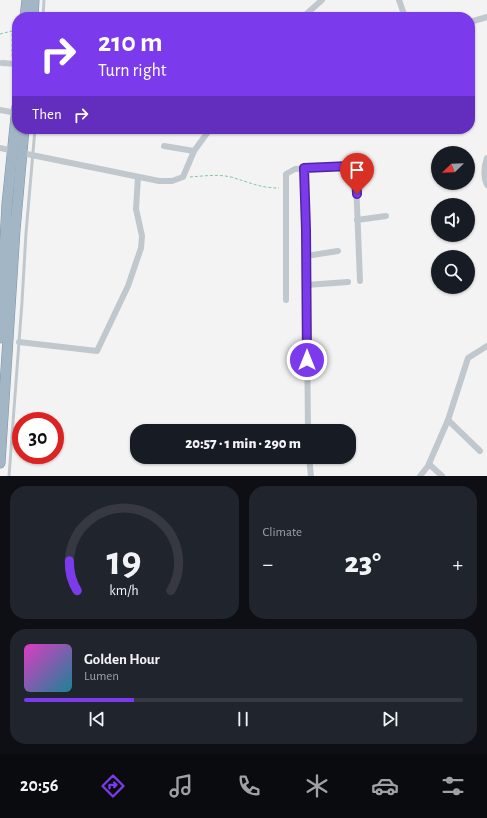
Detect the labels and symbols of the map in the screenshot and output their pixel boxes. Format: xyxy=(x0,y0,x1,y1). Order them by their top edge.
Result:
north arrow xyxy=(431,146,475,190)
pin xyxy=(340,153,374,194)
position arrow xyxy=(286,339,328,381)
speed limit sign: 30 xyxy=(12,412,64,464)

